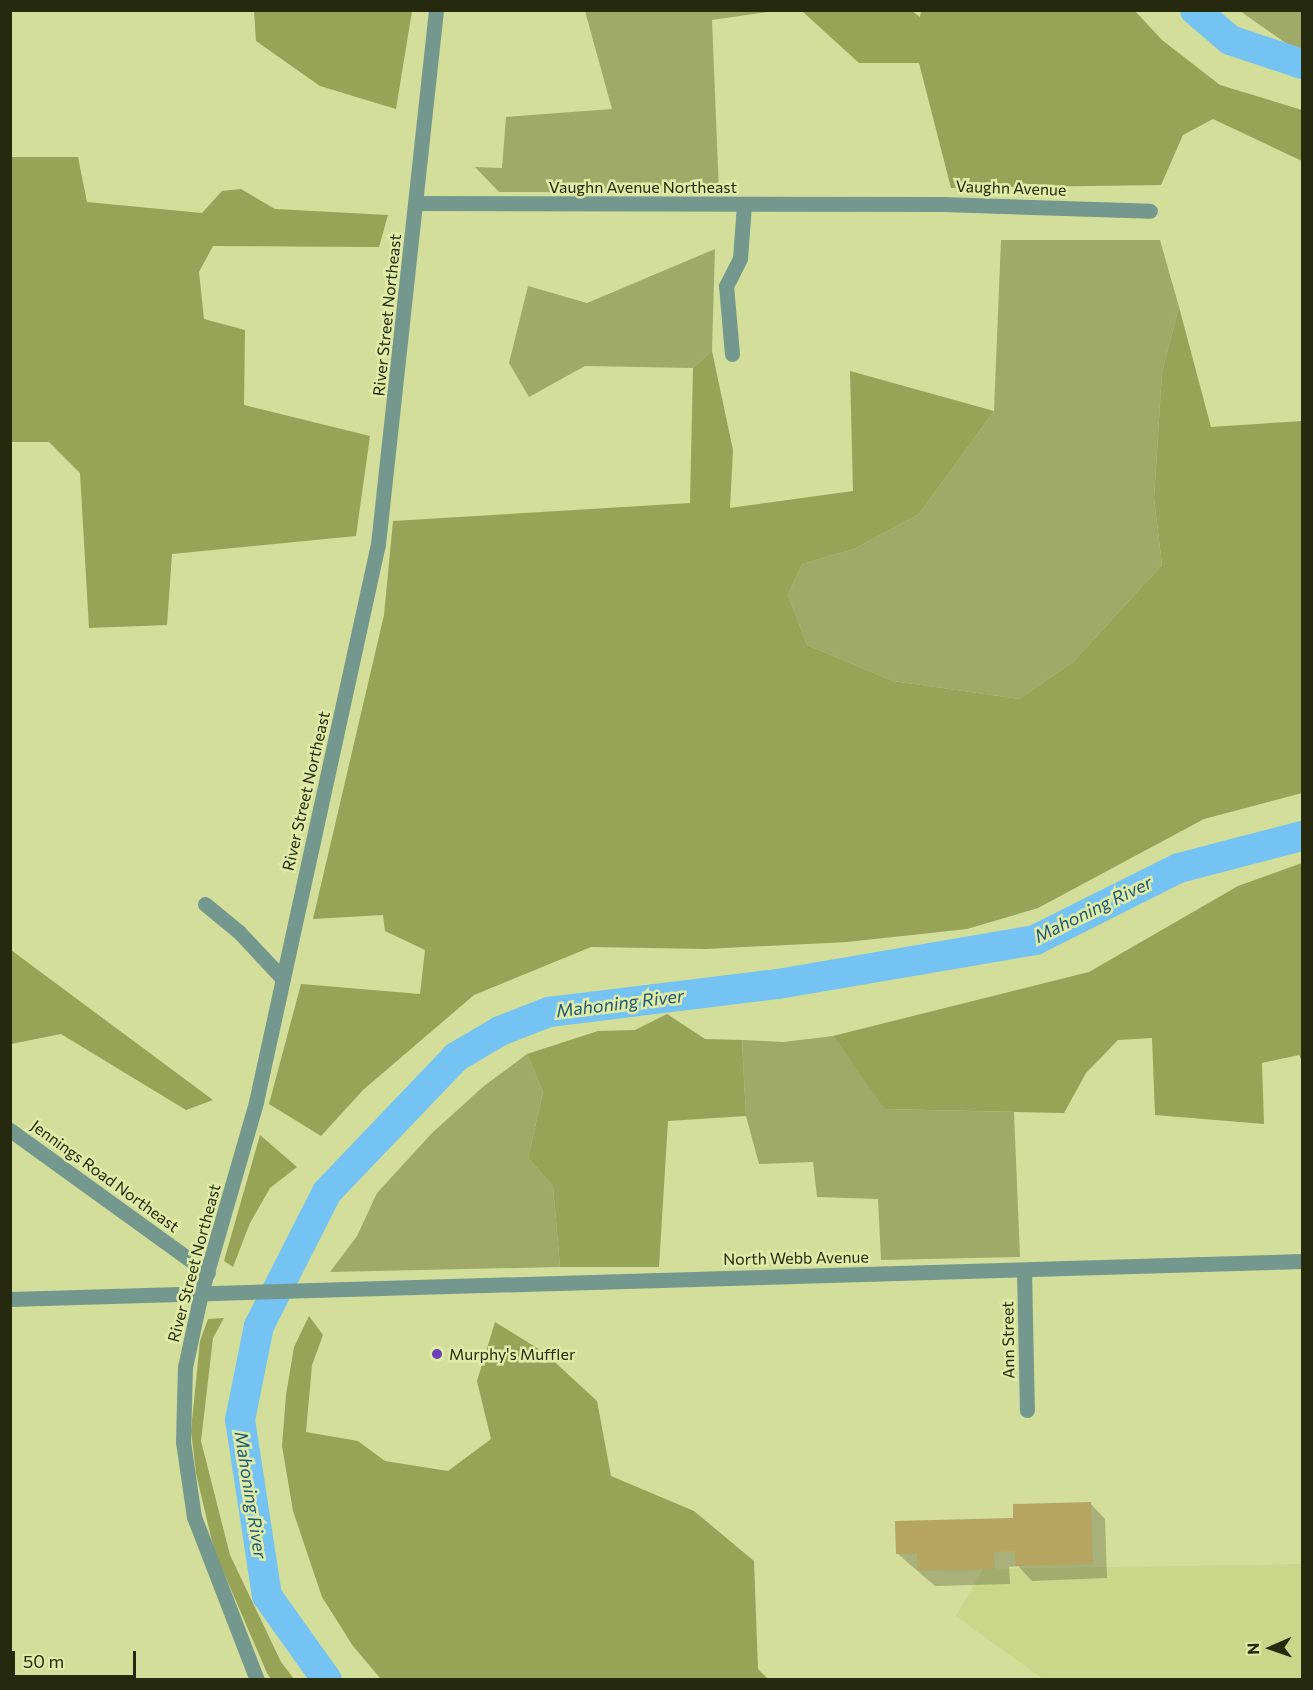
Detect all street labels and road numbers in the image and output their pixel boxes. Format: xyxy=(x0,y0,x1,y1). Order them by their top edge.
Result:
street label: Vaughn Avenue xyxy=(955,176,1067,200)
street label: Vaughn Avenue Northeast xyxy=(549,177,737,197)
street label: River Street Northeast xyxy=(369,233,405,397)
street label: River Street Northeast xyxy=(278,709,334,873)
street label: Jennings Road Northeast xyxy=(27,1116,183,1236)
street label: River Street Northeast xyxy=(164,1182,224,1344)
street label: North Webb Avenue xyxy=(723,1247,869,1269)
street label: Ann Street xyxy=(998,1301,1018,1379)

